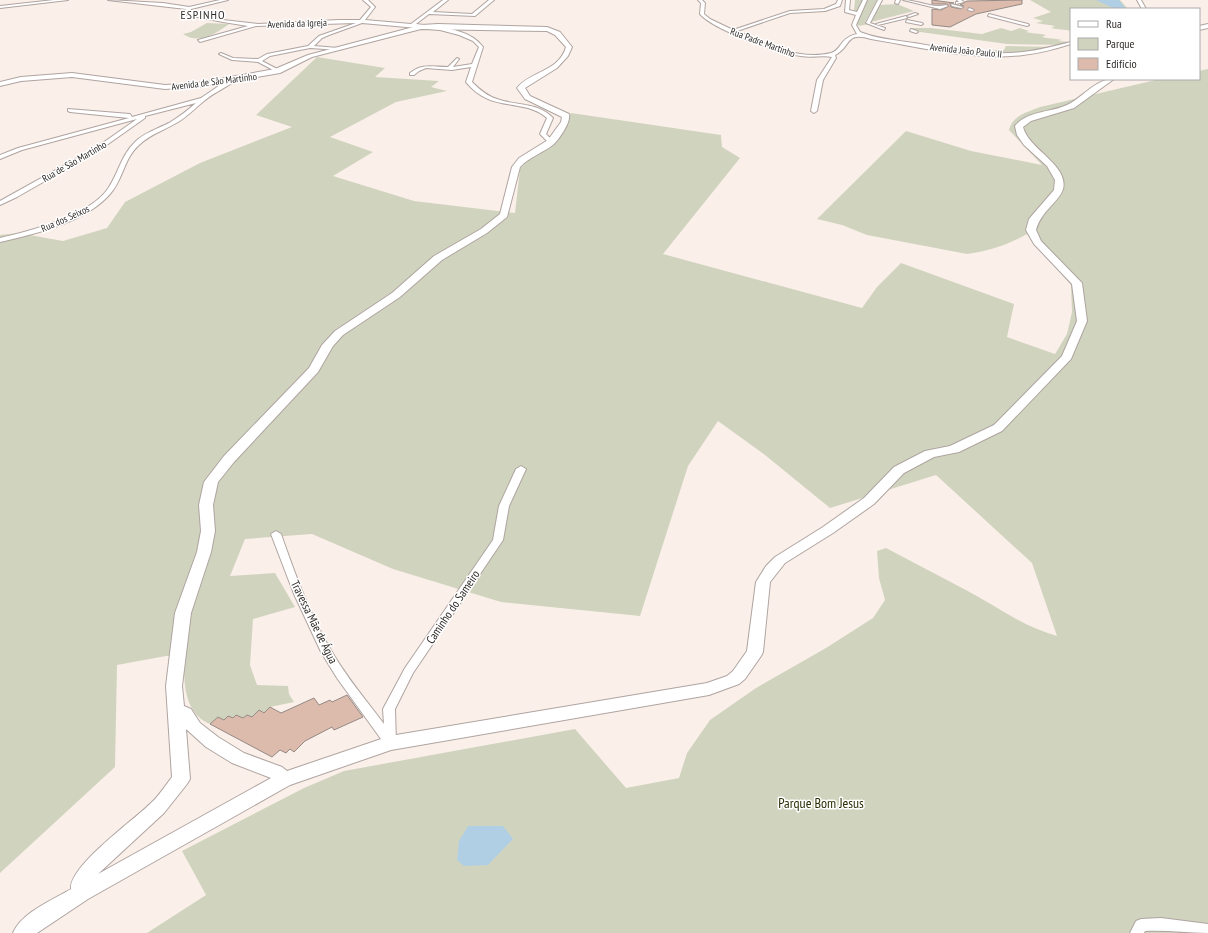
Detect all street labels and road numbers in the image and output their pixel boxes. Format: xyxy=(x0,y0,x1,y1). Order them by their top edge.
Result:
street label: Avenida da Igreja xyxy=(267,16,327,31)
street label: Rua Padre Martinho xyxy=(729,25,797,60)
street label: Avenida João Paulo II xyxy=(929,40,1003,61)
street label: Avenida de São Martinho xyxy=(171,70,258,93)
street label: Rua de São Martinho xyxy=(40,138,109,185)
street label: Rua dos Seixos xyxy=(39,202,92,235)
street label: Caminho do Sameiro xyxy=(422,567,483,646)
street label: Travessa Mãe de Água xyxy=(288,578,341,666)

